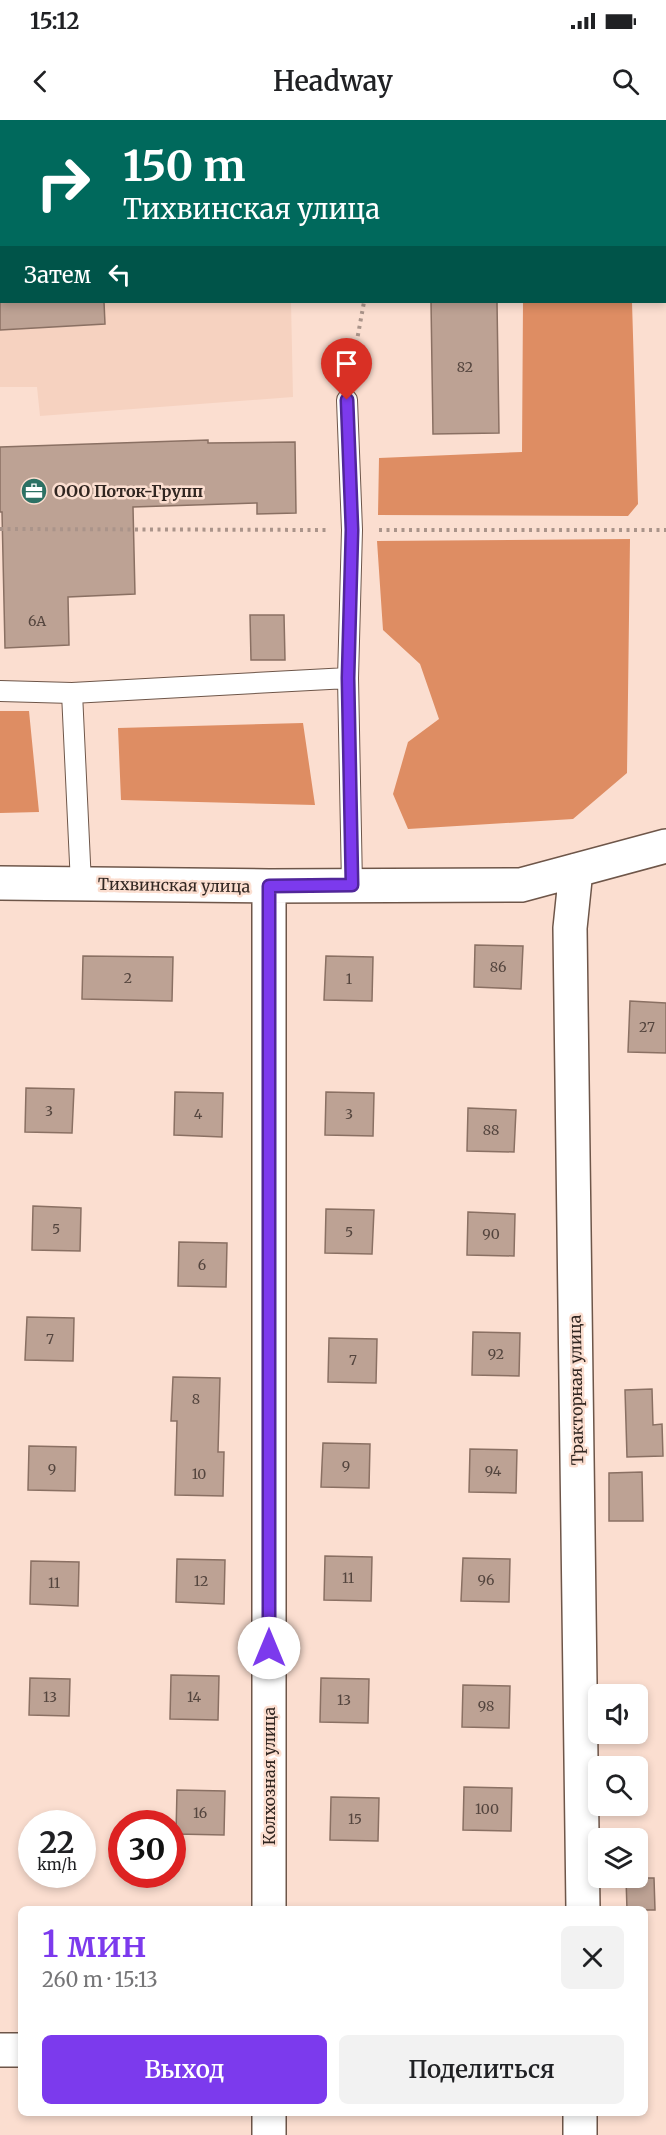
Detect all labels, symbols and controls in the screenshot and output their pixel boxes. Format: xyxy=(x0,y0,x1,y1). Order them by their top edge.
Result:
text: 15:12 xyxy=(30,7,80,35)
text: Headway xyxy=(273,64,393,98)
icon: back xyxy=(24,65,57,98)
icon: search xyxy=(609,65,642,98)
text: 150 m xyxy=(123,140,245,192)
icon: right xyxy=(24,144,102,222)
text: Тихвинская улица xyxy=(123,192,380,226)
icon: left xyxy=(103,258,136,291)
text: Затем xyxy=(24,261,91,289)
pin xyxy=(321,338,372,400)
icon: arrive xyxy=(330,347,363,380)
house number: 82 xyxy=(457,358,473,376)
office icon: ООО Поток-Групп xyxy=(19,476,49,506)
place label: ООО Поток-Групп xyxy=(54,481,203,501)
house number: 6А xyxy=(28,612,46,630)
street label: Тихвинская улица xyxy=(98,874,251,896)
house number: 86 xyxy=(490,958,506,976)
house number: 2 xyxy=(124,969,132,987)
house number: 1 xyxy=(346,970,352,988)
house number: 27 xyxy=(639,1018,655,1036)
house number: 3 xyxy=(45,1102,53,1120)
house number: 4 xyxy=(194,1105,203,1123)
house number: 3 xyxy=(345,1105,353,1123)
house number: 88 xyxy=(483,1121,499,1139)
house number: 5 xyxy=(52,1220,60,1238)
house number: 5 xyxy=(345,1223,353,1241)
house number: 90 xyxy=(482,1225,500,1243)
house number: 6 xyxy=(198,1256,206,1274)
street label: Тракторная улица xyxy=(565,1314,587,1465)
house number: 7 xyxy=(46,1330,54,1348)
house number: 92 xyxy=(488,1345,504,1363)
house number: 7 xyxy=(349,1351,357,1369)
house number: 8 xyxy=(192,1390,200,1408)
house number: 9 xyxy=(342,1457,350,1475)
house number: 9 xyxy=(48,1460,56,1478)
house number: 94 xyxy=(485,1462,502,1480)
house number: 10 xyxy=(192,1465,206,1483)
house number: 11 xyxy=(342,1569,354,1587)
house number: 96 xyxy=(478,1571,494,1589)
house number: 12 xyxy=(194,1572,208,1590)
house number: 11 xyxy=(48,1574,60,1592)
position arrow xyxy=(237,1616,301,1680)
map controls xyxy=(588,1684,648,1888)
button: sound xyxy=(588,1684,648,1744)
house number: 13 xyxy=(43,1688,57,1706)
house number: 14 xyxy=(187,1688,201,1706)
house number: 13 xyxy=(337,1691,351,1709)
house number: 98 xyxy=(478,1697,494,1715)
street label: Колхозная улица xyxy=(259,1706,279,1845)
button: search xyxy=(588,1756,648,1816)
house number: 100 xyxy=(475,1800,499,1818)
house number: 16 xyxy=(193,1804,207,1822)
speed limit sign: 30 xyxy=(108,1810,186,1888)
house number: 15 xyxy=(348,1810,362,1828)
text: 22 xyxy=(40,1823,74,1861)
button: layers xyxy=(588,1828,648,1888)
text: km/h xyxy=(37,1855,77,1874)
text: 1 мин xyxy=(42,1922,146,1967)
button: close xyxy=(561,1926,624,1989)
text: 260 m · 15:13 xyxy=(42,1967,158,1992)
button: Выход xyxy=(42,2035,327,2104)
button: Поделиться xyxy=(339,2035,624,2104)

